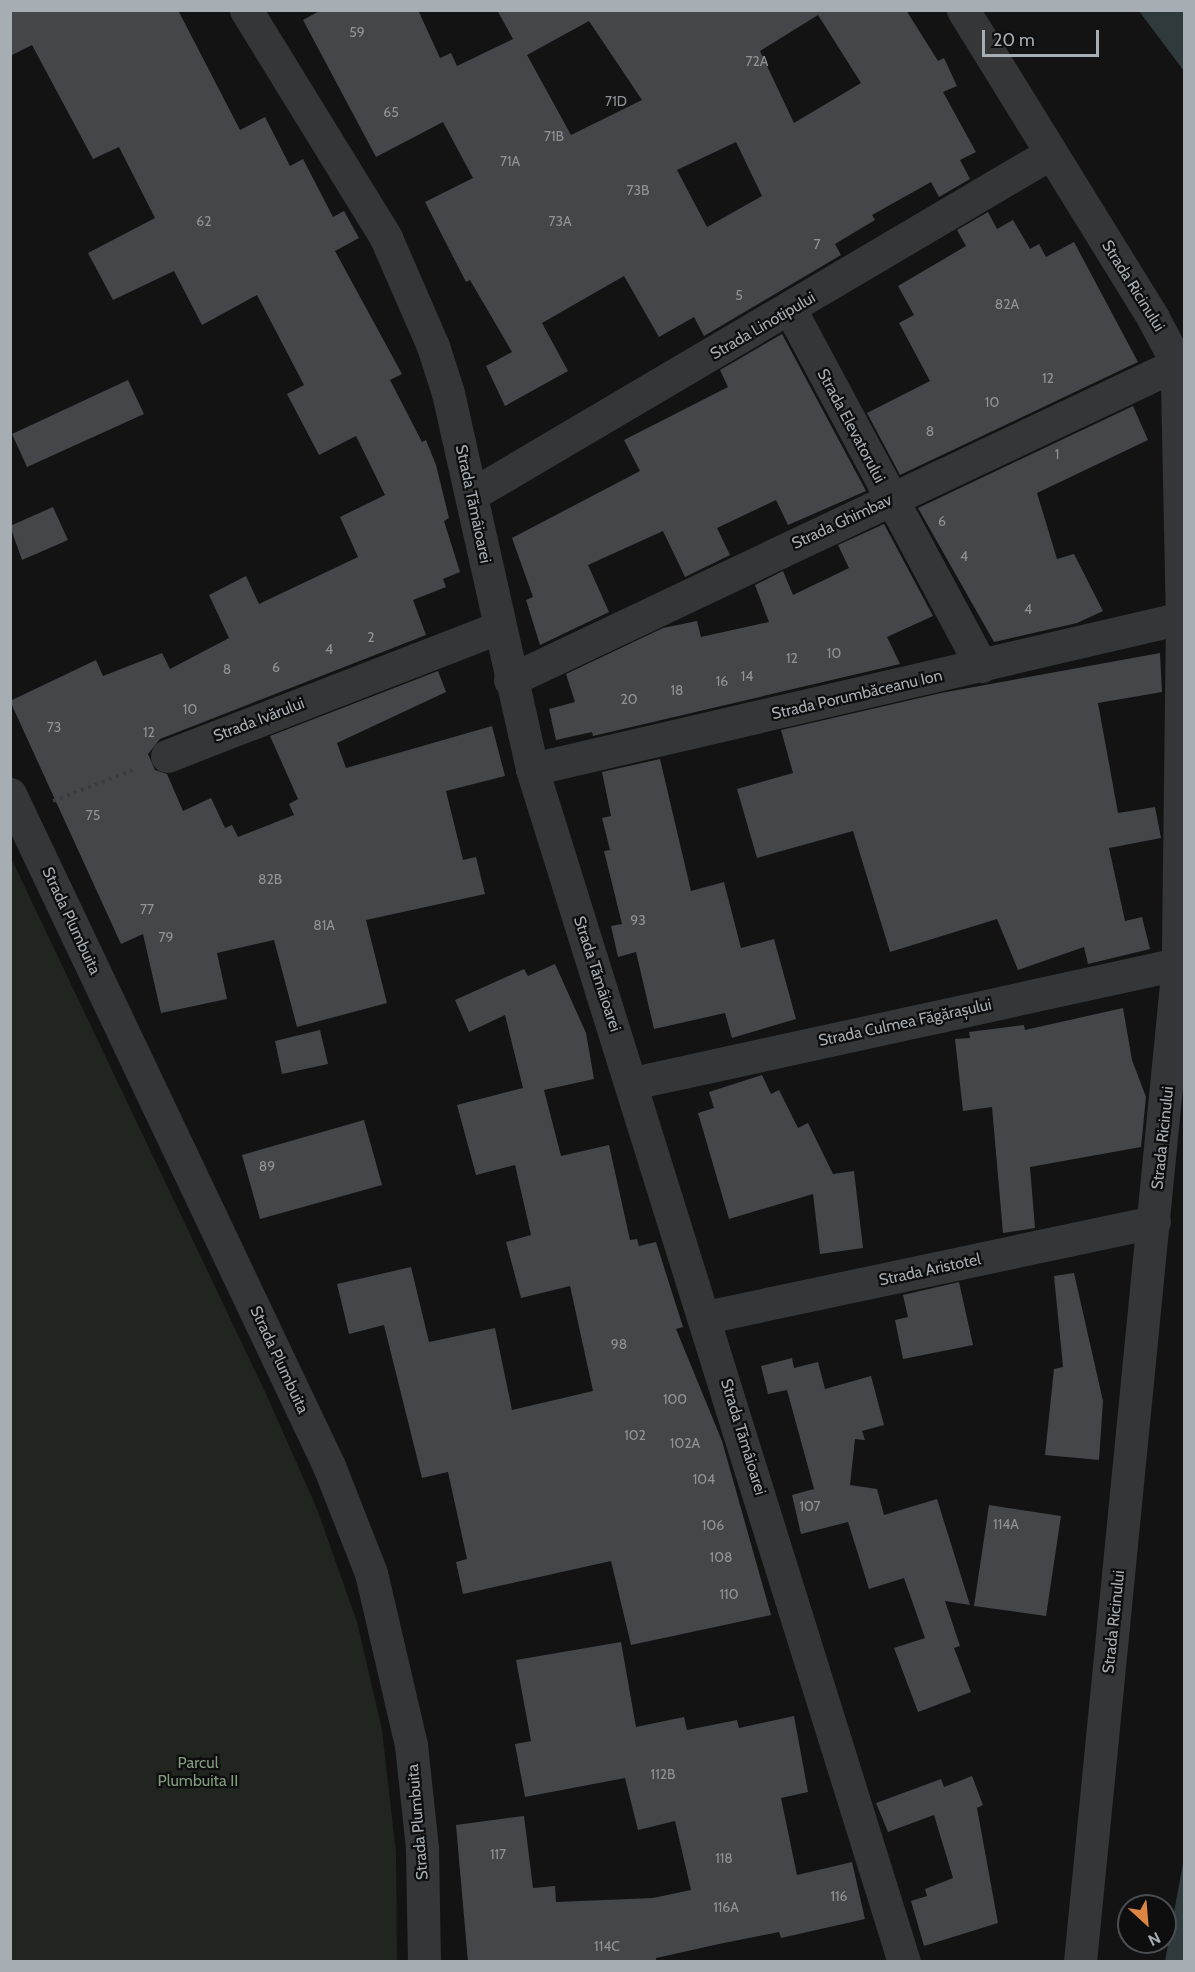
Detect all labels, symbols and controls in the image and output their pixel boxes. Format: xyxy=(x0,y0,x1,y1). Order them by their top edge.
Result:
scale bar xyxy=(985,18,1102,56)
house number: 59 xyxy=(349,24,365,40)
text: 20 m xyxy=(993,29,1035,51)
house number: 72A xyxy=(745,53,769,69)
house number: 71D xyxy=(605,93,627,109)
house number: 65 xyxy=(383,104,399,120)
house number: 71B xyxy=(544,128,564,144)
house number: 71A xyxy=(500,153,520,169)
house number: 73B xyxy=(627,182,649,198)
house number: 62 xyxy=(196,213,212,229)
house number: 73A xyxy=(548,213,572,229)
house number: 7 xyxy=(813,236,821,252)
street label: Strada Ricinului xyxy=(1097,237,1169,335)
house number: 5 xyxy=(735,287,743,303)
street label: Strada Linotipului xyxy=(707,288,819,364)
house number: 82A xyxy=(995,296,1019,312)
street label: Strada Elevatorului xyxy=(813,366,889,486)
house number: 12 xyxy=(1042,370,1054,386)
house number: 10 xyxy=(985,394,999,410)
house number: 8 xyxy=(926,423,934,439)
street label: Strada Tămâioarei xyxy=(451,443,495,565)
house number: 1 xyxy=(1055,446,1059,462)
street label: Strada Ghimbav xyxy=(789,490,895,554)
house number: 6 xyxy=(938,513,946,529)
house number: 4 xyxy=(960,548,968,564)
house number: 4 xyxy=(1024,601,1032,617)
house number: 2 xyxy=(367,629,375,645)
house number: 4 xyxy=(325,641,333,657)
house number: 10 xyxy=(827,645,841,661)
house number: 12 xyxy=(786,650,798,666)
house number: 6 xyxy=(272,659,280,675)
house number: 8 xyxy=(223,661,231,677)
street label: Strada Porumbăceanu Ion xyxy=(770,666,944,724)
house number: 14 xyxy=(741,668,753,684)
house number: 16 xyxy=(716,673,728,689)
house number: 18 xyxy=(670,682,684,698)
house number: 20 xyxy=(620,691,638,707)
street label: Strada Ivărului xyxy=(211,694,307,746)
house number: 10 xyxy=(183,701,197,717)
house number: 73 xyxy=(47,719,61,735)
house number: 12 xyxy=(143,724,155,740)
house number: 75 xyxy=(86,807,100,823)
street label: Strada Plumbuita xyxy=(38,864,104,978)
house number: 82B xyxy=(258,871,282,887)
house number: 77 xyxy=(140,901,154,917)
house number: 93 xyxy=(630,912,646,928)
street label: Strada Tămâioarei xyxy=(569,914,625,1034)
house number: 81A xyxy=(313,917,335,933)
house number: 79 xyxy=(159,929,173,945)
street label: Strada Culmea Făgărașului xyxy=(817,995,993,1051)
street label: Strada Ricinului xyxy=(1148,1085,1178,1191)
house number: 89 xyxy=(259,1158,275,1174)
street label: Strada Aristotel xyxy=(877,1250,983,1290)
street label: Strada Plumbuita xyxy=(246,1303,312,1417)
house number: 98 xyxy=(611,1336,627,1352)
street label: Strada Tămâioarei xyxy=(716,1377,770,1497)
house number: 100 xyxy=(663,1391,687,1407)
house number: 102 xyxy=(624,1427,646,1443)
house number: 102A xyxy=(670,1435,700,1451)
house number: 104 xyxy=(693,1471,715,1487)
house number: 107 xyxy=(799,1498,821,1514)
house number: 114A xyxy=(993,1516,1019,1532)
house number: 106 xyxy=(702,1517,724,1533)
house number: 108 xyxy=(710,1549,732,1565)
street label: Strada Ricinului xyxy=(1099,1569,1129,1675)
house number: 110 xyxy=(720,1586,738,1602)
park label: Parcul Plumbuita II xyxy=(158,1753,238,1791)
street label: Strada Plumbuita xyxy=(403,1763,433,1881)
house number: 112B xyxy=(651,1766,675,1782)
house number: 117 xyxy=(490,1846,506,1862)
house number: 118 xyxy=(715,1850,733,1866)
house number: 116 xyxy=(830,1888,848,1904)
north arrow xyxy=(1117,1894,1177,1954)
house number: 116A xyxy=(713,1899,739,1915)
text: N xyxy=(1145,1928,1163,1950)
house number: 114C xyxy=(594,1938,620,1954)

